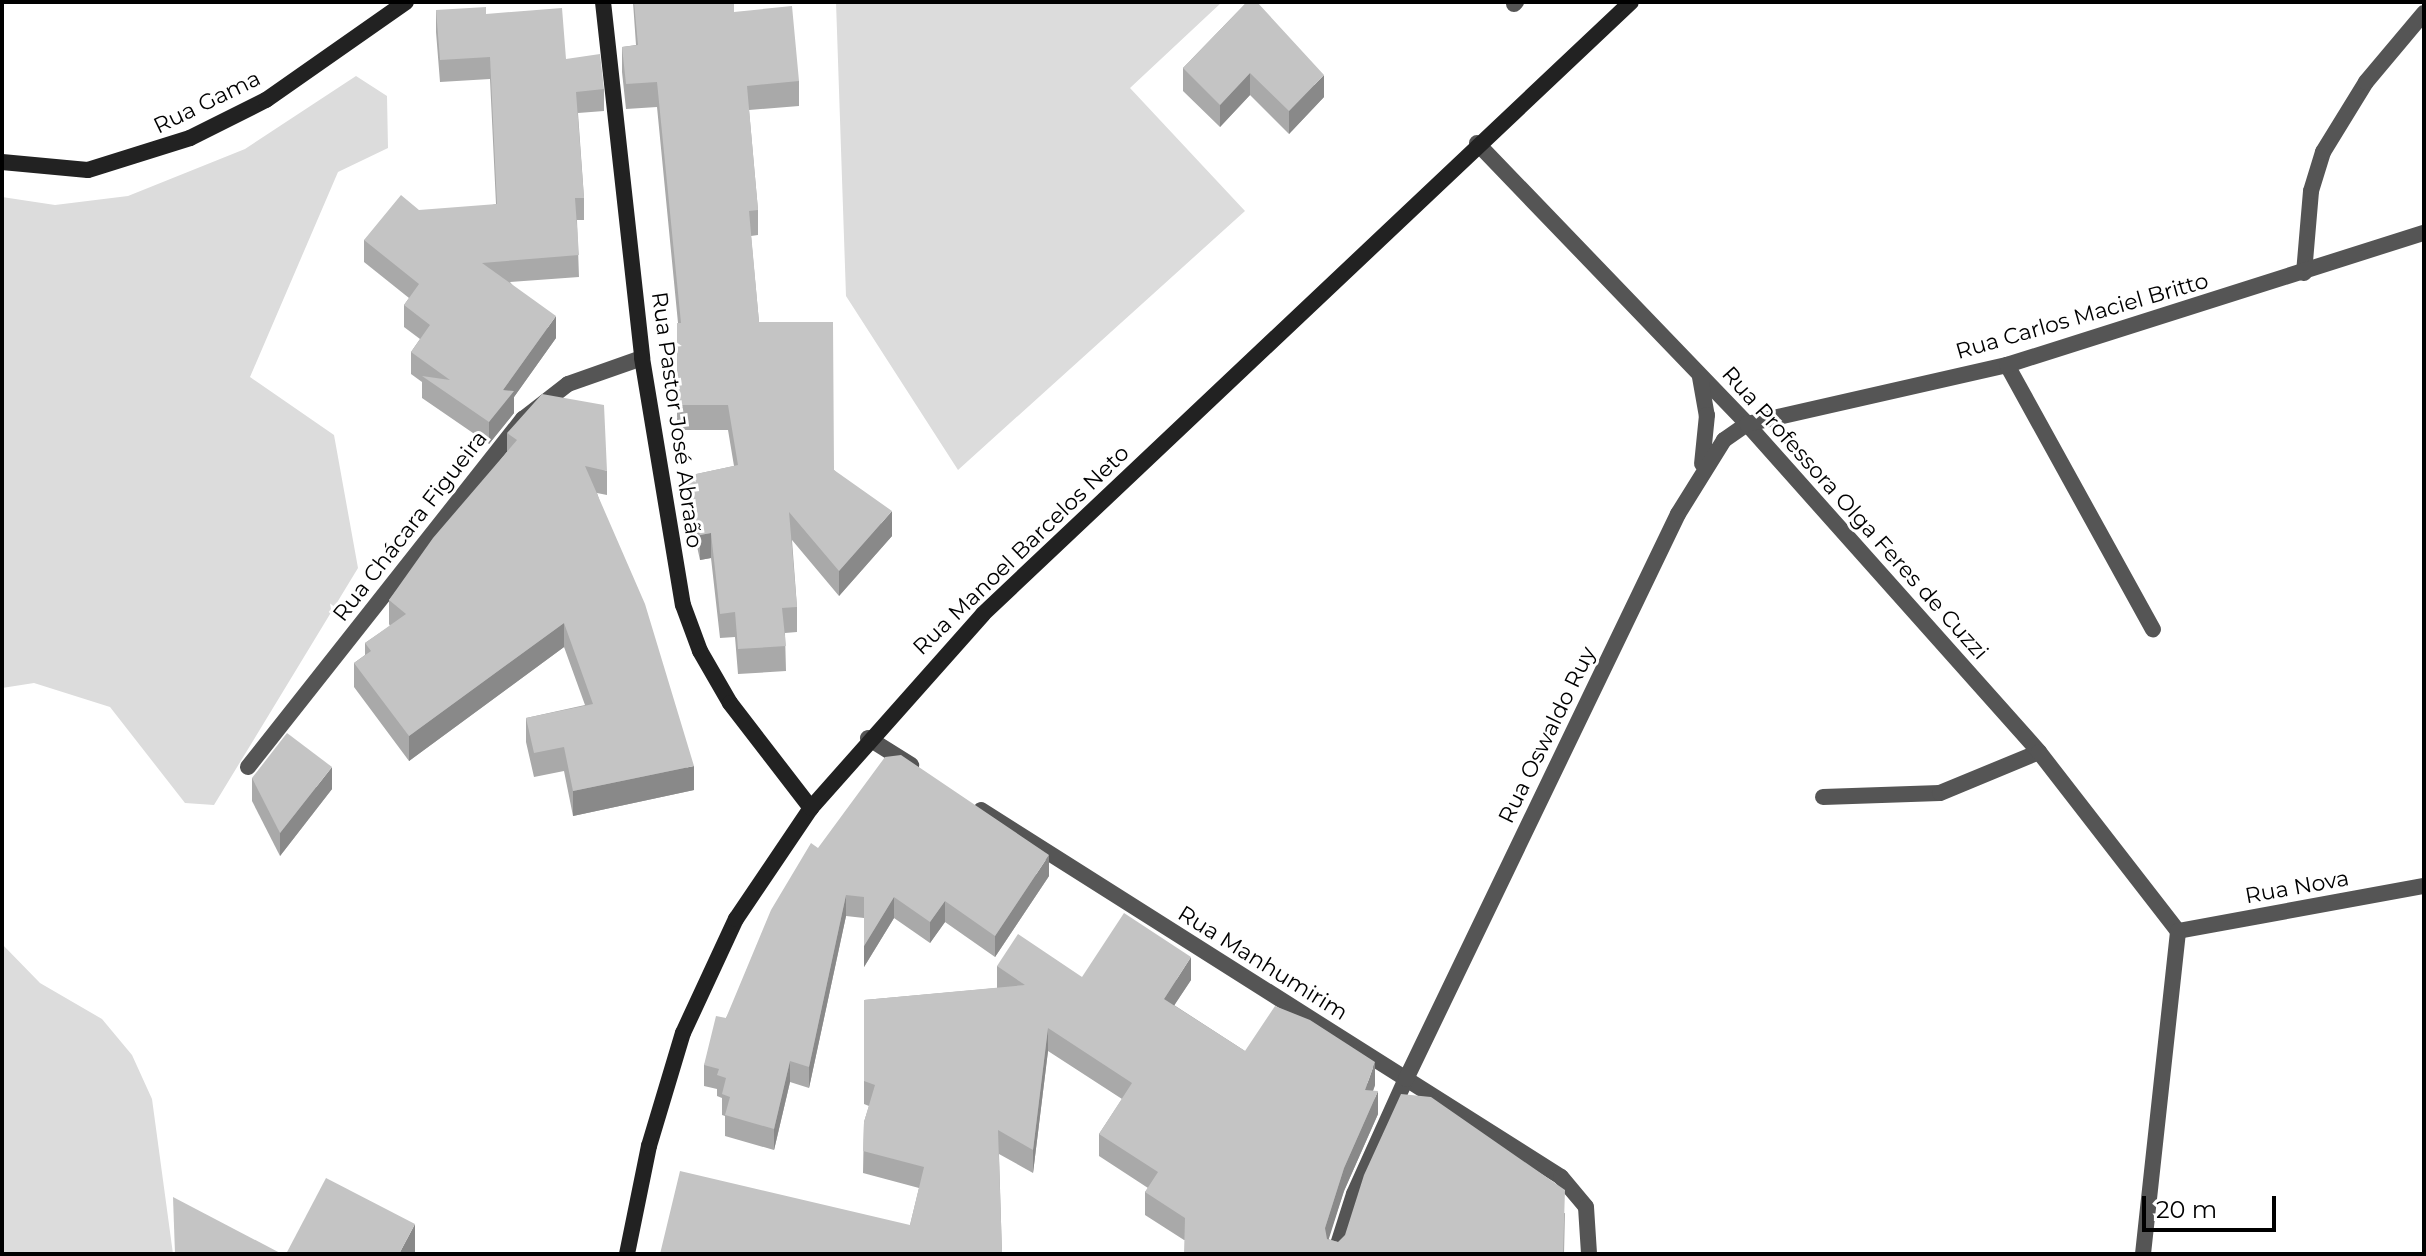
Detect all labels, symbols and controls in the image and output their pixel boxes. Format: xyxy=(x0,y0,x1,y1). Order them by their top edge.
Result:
street label: Rua Gama xyxy=(149,65,265,139)
street label: Rua Carlos Maciel Britto xyxy=(1953,267,2211,365)
street label: Rua Pastor José Abraão xyxy=(646,290,708,550)
street label: Rua Professora Olga Feres de Cuzzi xyxy=(1716,361,1994,665)
street label: Rua Chácara Figueira xyxy=(327,425,493,627)
street label: Rua Manoel Barcelos Neto xyxy=(907,440,1135,660)
street label: Rua Oswaldo Ruy xyxy=(1493,642,1601,828)
street label: Rua Nova xyxy=(2243,865,2351,909)
street label: Rua Manhumirim xyxy=(1173,900,1353,1026)
scale bar xyxy=(2146,1180,2280,1230)
text: 20 m xyxy=(2156,1195,2217,1224)

